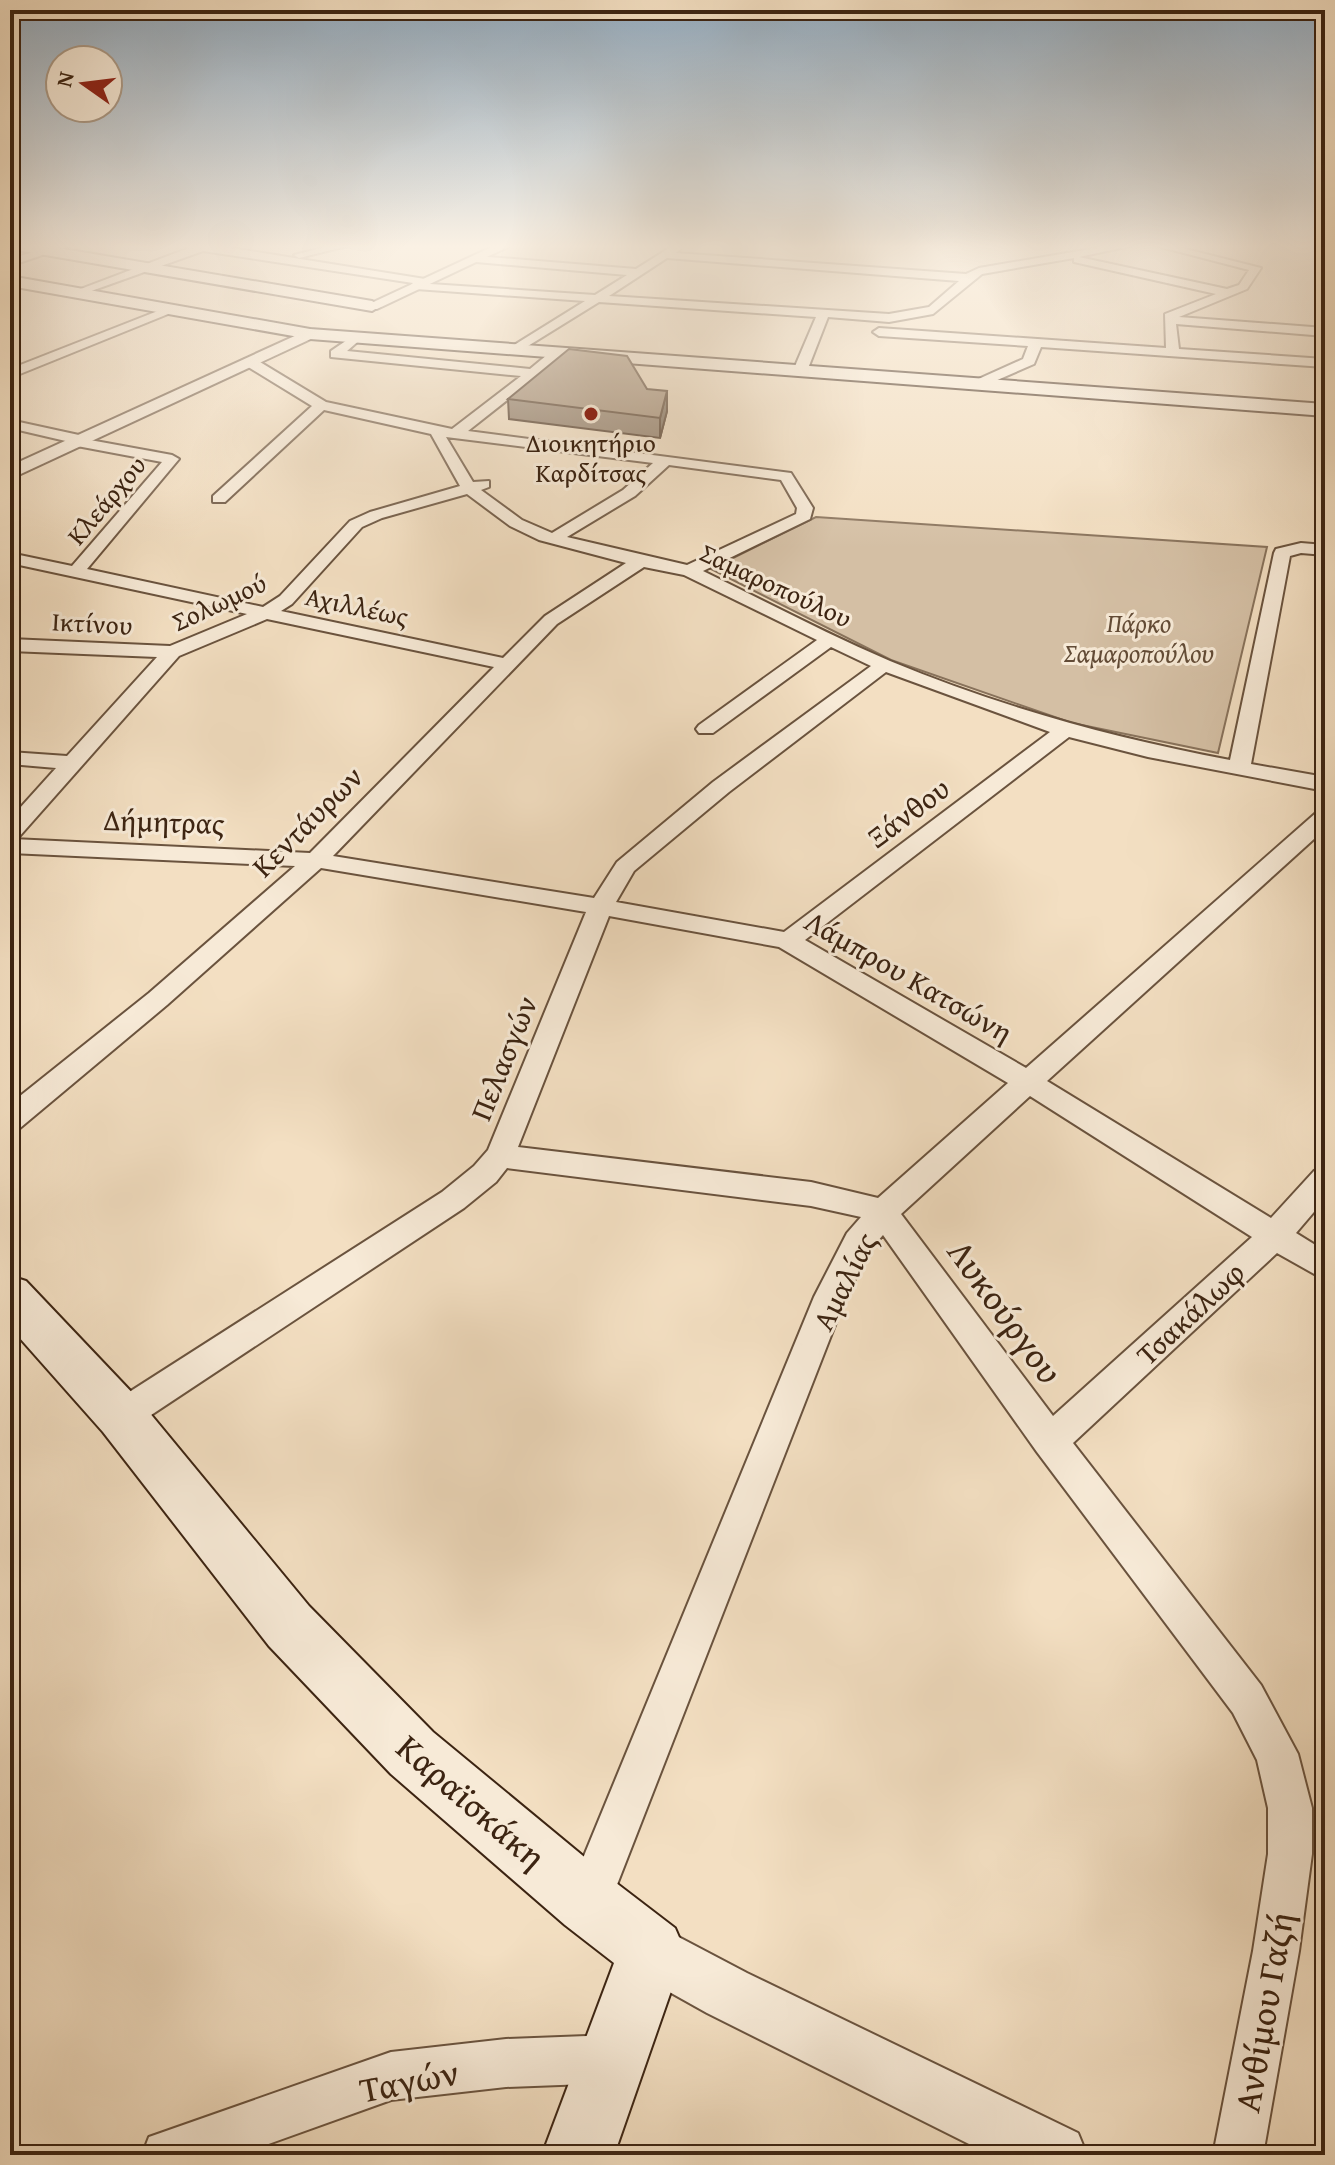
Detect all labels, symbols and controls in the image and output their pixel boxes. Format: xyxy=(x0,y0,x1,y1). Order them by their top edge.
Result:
north arrow xyxy=(44,44,124,124)
text: N xyxy=(47,68,82,90)
marker: Διοικητήριο Καρδίτσας xyxy=(582,405,600,423)
place label: Διοικητήριο Καρδίτσας xyxy=(526,423,656,492)
street label: Κλεάρχου xyxy=(57,447,155,553)
street label: Σαμαροπούλου xyxy=(694,533,858,637)
street label: Σολωμού xyxy=(165,563,273,641)
street label: Αχιλλέως xyxy=(302,576,412,636)
street label: Ικτίνου xyxy=(51,601,133,645)
park label: Πάρκο Σαμαροπούλου xyxy=(1064,603,1214,672)
street label: Κεντάυρων xyxy=(241,755,373,887)
street label: Ξάνθου xyxy=(857,766,959,858)
street label: Δήμητρας xyxy=(103,797,226,845)
street label: Λάμπρου Κατσώνη xyxy=(797,899,1021,1053)
street label: Πελασγών xyxy=(458,989,548,1127)
street label: Αμαλίας xyxy=(801,1224,888,1338)
street label: Λυκούργου xyxy=(935,1228,1077,1394)
street label: Τσακάλωφ xyxy=(1126,1251,1254,1375)
street label: Καραϊσκάκη xyxy=(385,1721,559,1881)
street label: Ανθίμου Γαζή xyxy=(1219,1908,1307,2116)
street label: Ταγών xyxy=(355,2044,463,2116)

